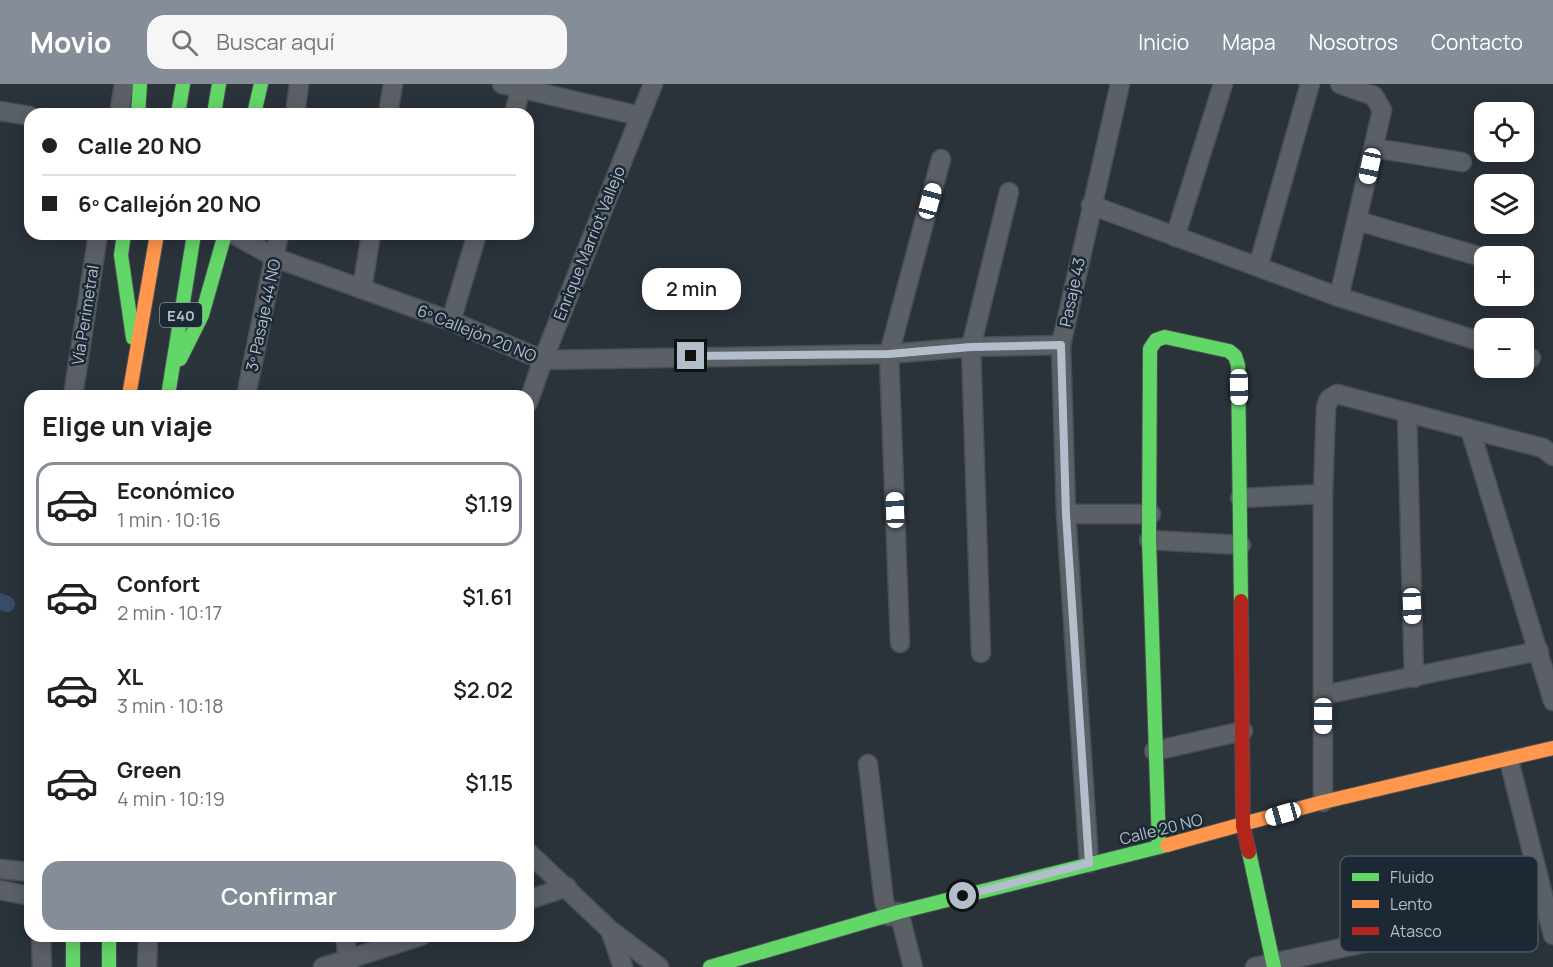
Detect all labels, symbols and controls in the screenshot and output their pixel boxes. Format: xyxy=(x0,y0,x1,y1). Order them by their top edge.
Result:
search box xyxy=(147,15,567,69)
text: Movio xyxy=(30,23,111,61)
icon: search xyxy=(168,26,201,59)
text: Buscar aquí xyxy=(216,27,335,57)
text: Inicio xyxy=(1138,28,1189,56)
text: Mapa xyxy=(1222,28,1276,56)
text: Nosotros xyxy=(1309,28,1398,56)
text: Contacto xyxy=(1431,28,1523,56)
map controls xyxy=(1474,102,1534,378)
button: locate xyxy=(1474,102,1534,162)
text: Calle 20 NO xyxy=(78,131,201,161)
car xyxy=(1357,147,1383,185)
street label: Enrique Marriot Vallejo xyxy=(548,163,630,323)
button: layers xyxy=(1474,174,1534,234)
car xyxy=(917,181,943,221)
text: 6º Callejón 20 NO xyxy=(78,189,261,219)
button: + xyxy=(1474,246,1534,306)
street label: Pasaje 43 xyxy=(1054,255,1090,329)
street label: 3º Pasaje 44 NO xyxy=(240,256,286,373)
street label: Vía Perimetral xyxy=(66,263,104,367)
callout: 2 min xyxy=(642,269,740,311)
text: 2 min xyxy=(666,275,717,302)
street label: 6º Callejón 20 NO xyxy=(414,299,540,367)
road number: E40 xyxy=(160,303,202,327)
button: − xyxy=(1474,318,1534,378)
route end xyxy=(677,342,704,369)
car xyxy=(1230,369,1248,405)
text: Elige un viaje xyxy=(42,407,213,444)
text: Económico xyxy=(117,476,235,506)
icon: car xyxy=(45,477,99,531)
text: $1.19 xyxy=(464,489,513,519)
car xyxy=(885,492,905,528)
text: 1 min · 10:16 xyxy=(117,506,221,533)
text: Confort xyxy=(117,569,200,599)
icon: car xyxy=(45,570,99,624)
text: $1.61 xyxy=(462,582,513,612)
car xyxy=(1402,588,1422,624)
text: 2 min · 10:17 xyxy=(117,599,222,626)
text: XL xyxy=(117,662,143,692)
icon: car xyxy=(45,663,99,717)
text: $2.02 xyxy=(453,675,513,705)
text: 3 min · 10:18 xyxy=(117,692,224,719)
car xyxy=(1314,698,1332,734)
text: Green xyxy=(117,755,182,785)
icon: car xyxy=(45,756,99,810)
text: $1.15 xyxy=(465,768,513,798)
text: 4 min · 10:19 xyxy=(117,785,225,812)
car xyxy=(1263,800,1303,828)
street label: Calle 20 NO xyxy=(1117,808,1205,850)
legend xyxy=(1340,856,1538,952)
button: Confirmar xyxy=(42,861,516,930)
text: Fluido xyxy=(1390,866,1434,888)
route start xyxy=(949,882,976,909)
text: Lento xyxy=(1390,893,1432,915)
text: Atasco xyxy=(1390,920,1442,942)

